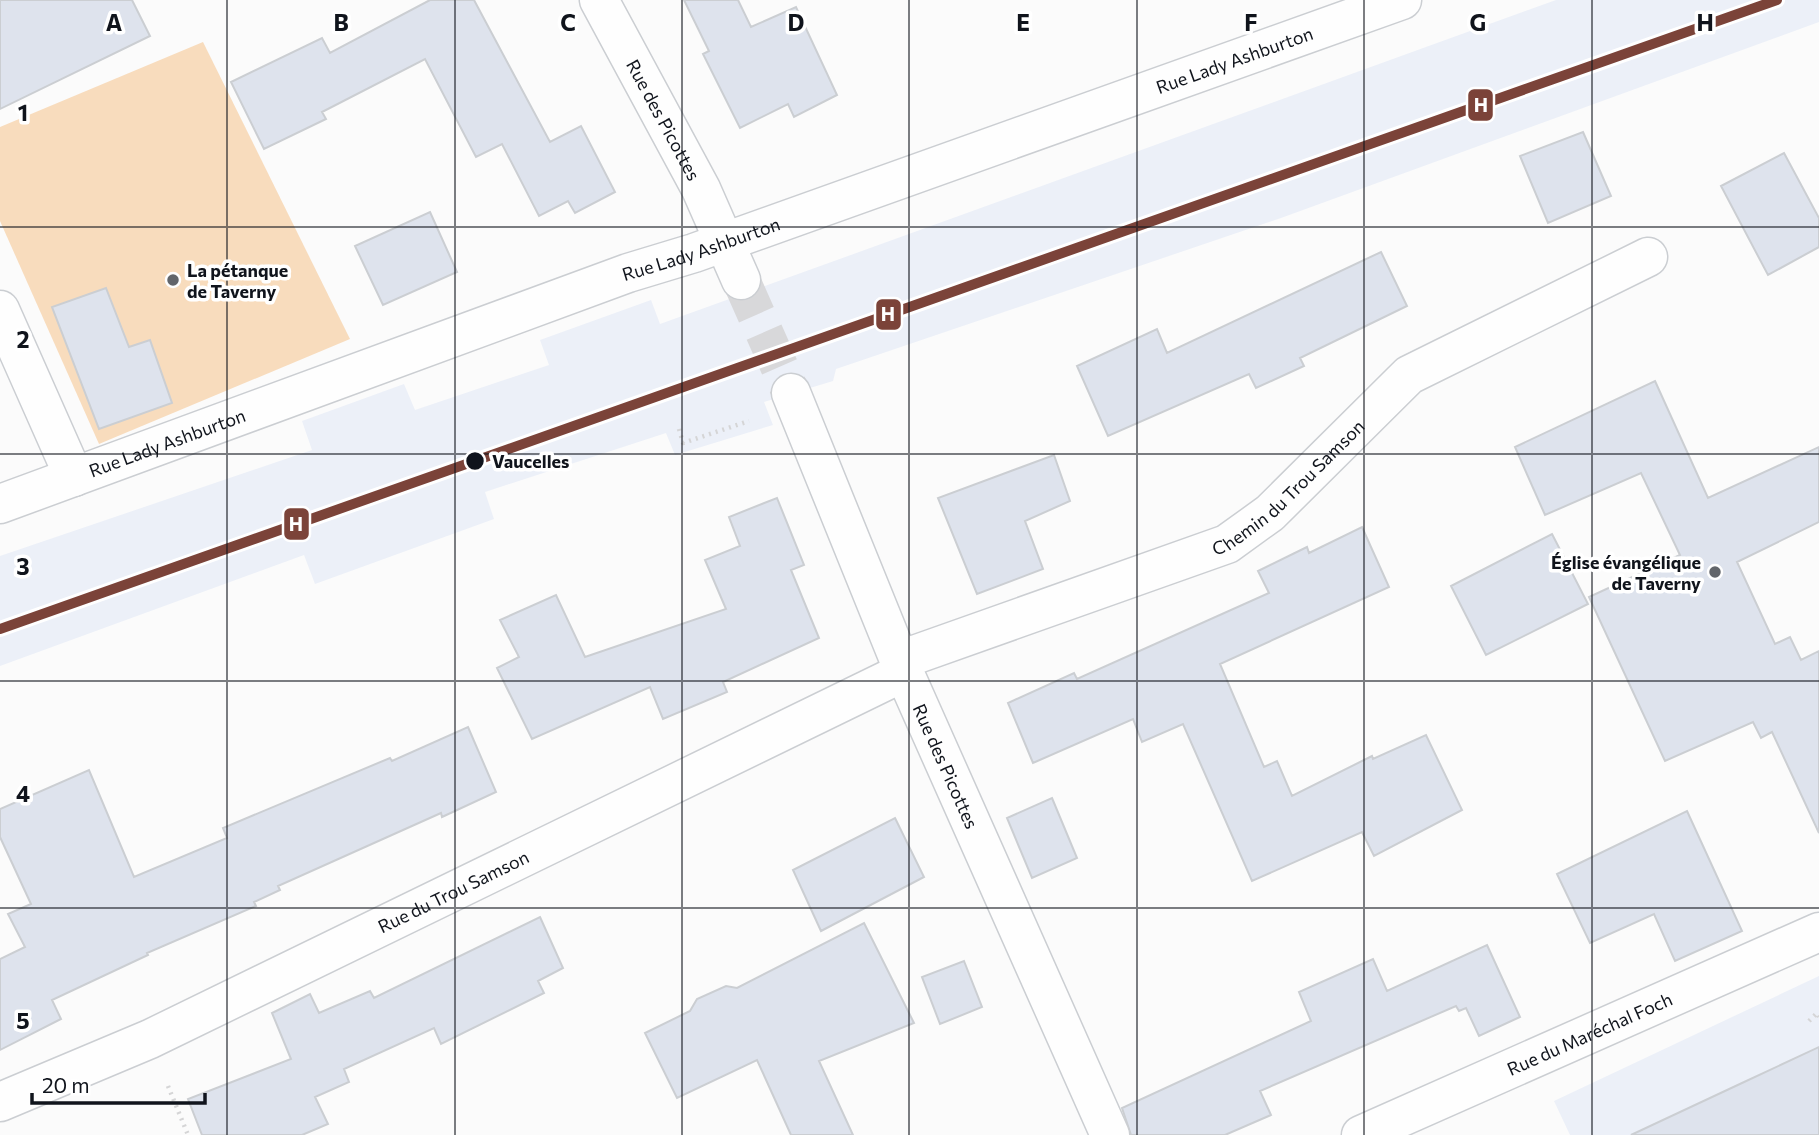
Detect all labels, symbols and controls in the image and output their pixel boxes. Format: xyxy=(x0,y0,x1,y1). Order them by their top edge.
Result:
text: A xyxy=(106,8,123,36)
text: B xyxy=(333,8,349,36)
text: C xyxy=(560,8,576,36)
text: D xyxy=(788,8,805,36)
text: E xyxy=(1016,8,1030,36)
text: F xyxy=(1244,8,1258,36)
text: G xyxy=(1470,8,1486,36)
text: H xyxy=(1696,8,1714,36)
street label: Rue Lady Ashburton xyxy=(1153,22,1316,98)
street label: Rue des Picottes xyxy=(622,55,705,184)
line badge: H xyxy=(1467,88,1494,122)
text: H xyxy=(1474,93,1488,116)
text: 1 xyxy=(18,98,28,126)
street label: Rue Lady Ashburton xyxy=(619,212,783,285)
place label: La pétanque de Taverny xyxy=(187,259,288,302)
marker: La pétanque de Taverny xyxy=(165,272,181,288)
line badge: H xyxy=(875,298,902,331)
text: H xyxy=(881,302,895,325)
text: 2 xyxy=(16,325,30,353)
street label: Rue Lady Ashburton xyxy=(86,404,248,481)
street label: Chemin du Trou Samson xyxy=(1209,415,1369,559)
marker: Vaucelles xyxy=(464,450,486,472)
place label: Vaucelles xyxy=(492,450,569,472)
line badge: H xyxy=(283,507,310,541)
text: H xyxy=(289,512,303,535)
place label: Église évangélique de Taverny xyxy=(1551,551,1701,594)
text: 3 xyxy=(16,552,30,580)
marker: Église évangélique de Taverny xyxy=(1707,564,1723,580)
street label: Rue des Picottes xyxy=(909,700,983,832)
text: 4 xyxy=(16,779,30,807)
street label: Rue du Trou Samson xyxy=(374,845,532,937)
street label: Rue du Maréchal Foch xyxy=(1504,987,1676,1080)
text: 5 xyxy=(16,1006,30,1034)
scale bar xyxy=(32,1062,205,1106)
text: 20 m xyxy=(42,1072,90,1097)

